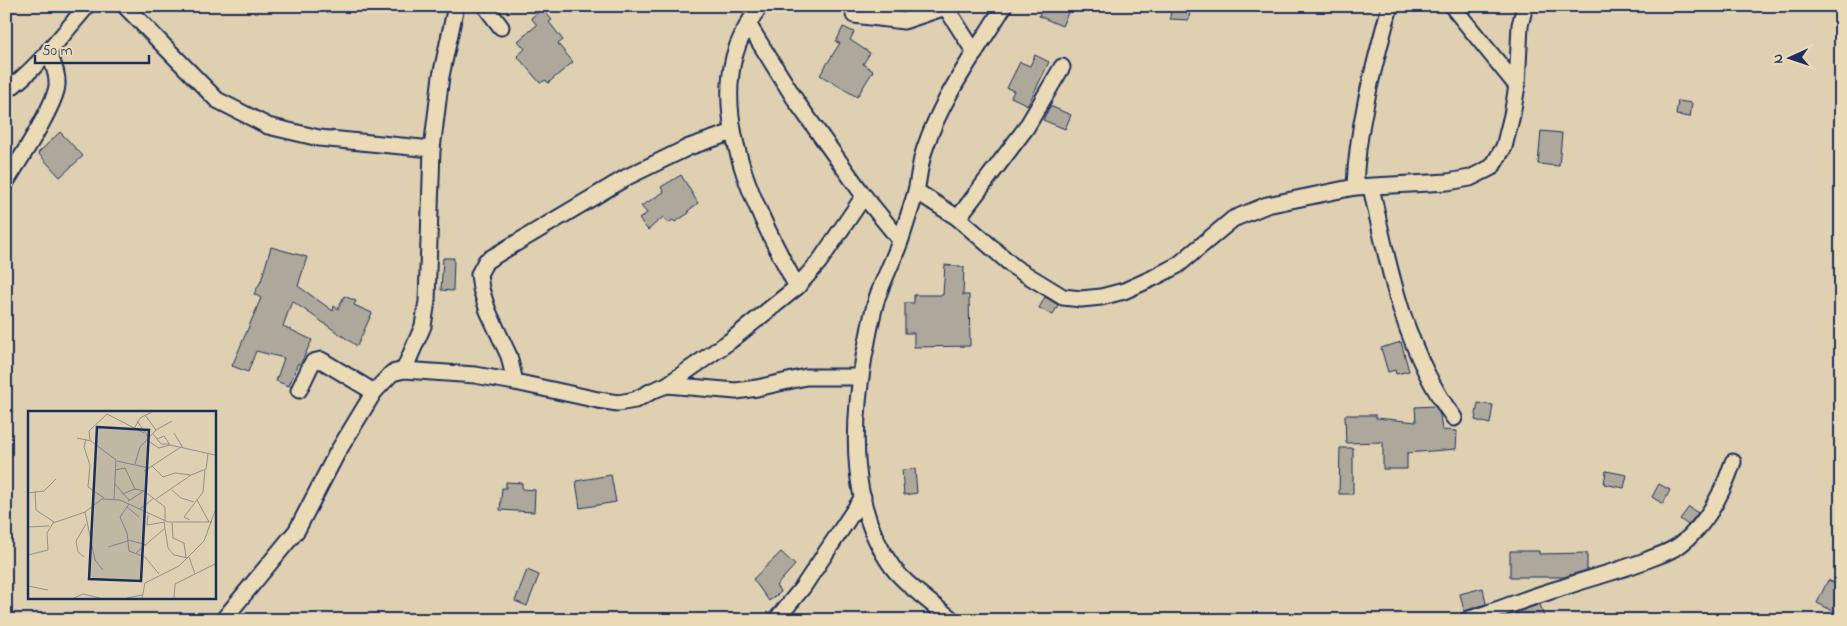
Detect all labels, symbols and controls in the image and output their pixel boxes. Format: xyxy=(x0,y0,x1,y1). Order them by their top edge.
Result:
scale bar xyxy=(35,32,149,64)
north arrow xyxy=(1764,32,1814,82)
text: 50 m xyxy=(42,40,73,62)
text: N xyxy=(1768,53,1789,64)
inset map xyxy=(28,411,215,598)

